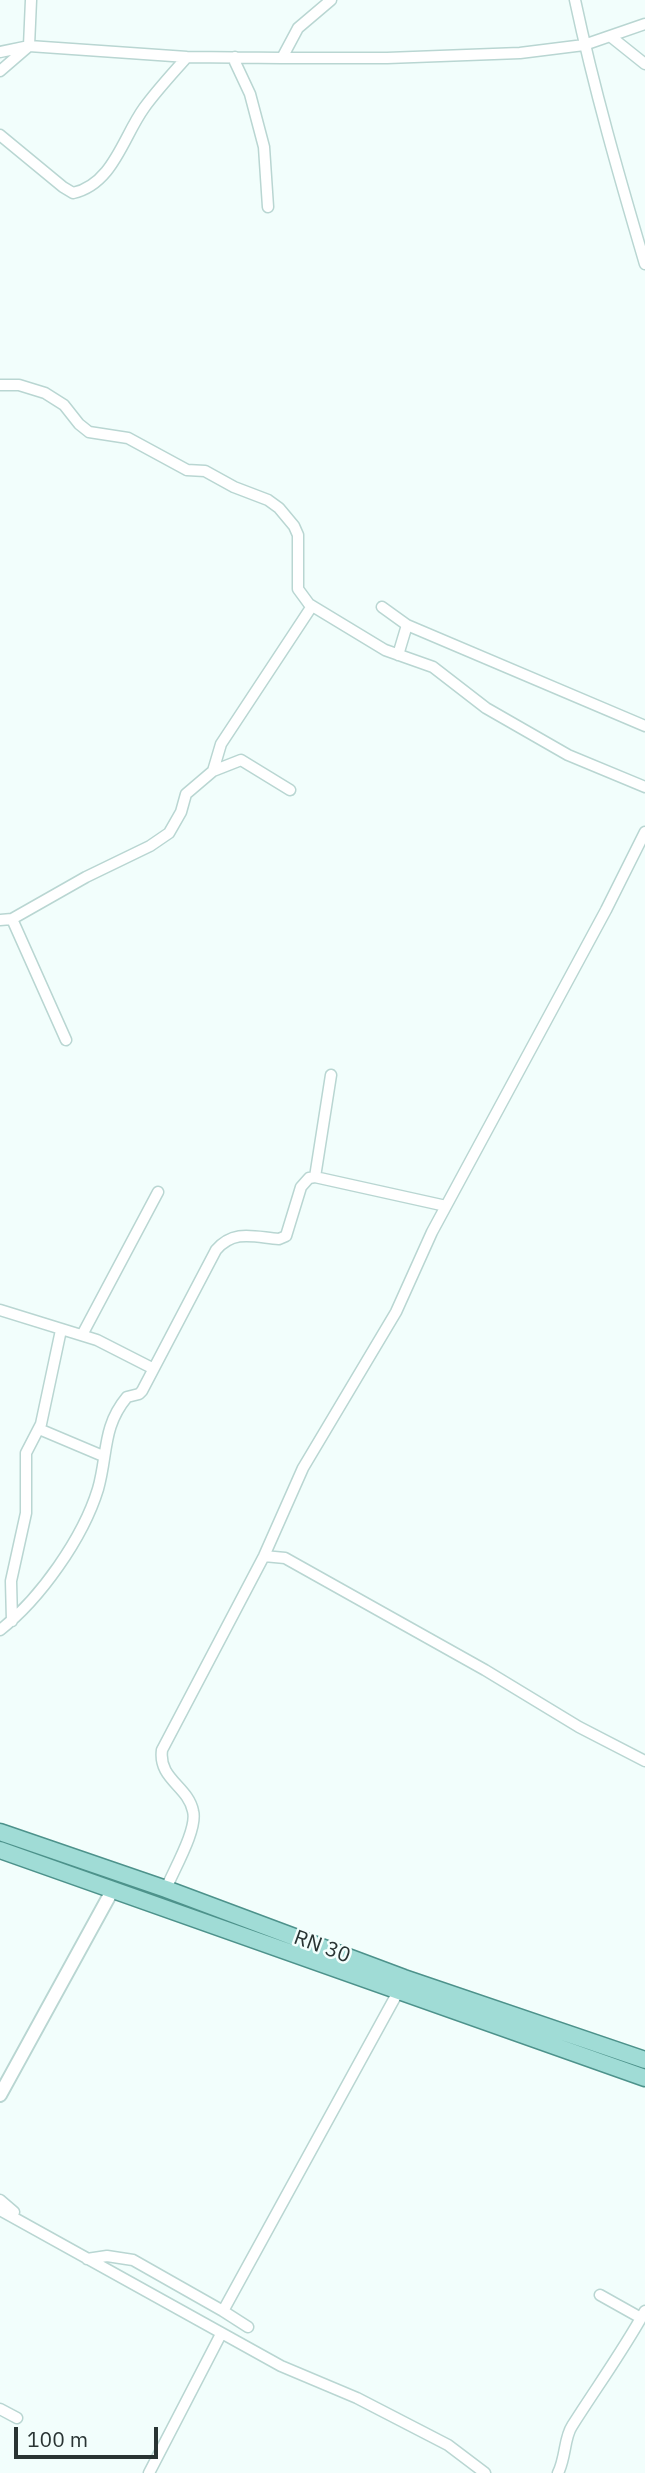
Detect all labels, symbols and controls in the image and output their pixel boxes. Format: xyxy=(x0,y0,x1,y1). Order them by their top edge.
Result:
street label: RN 30 xyxy=(290,1925,354,1969)
scale bar xyxy=(18,2414,161,2458)
text: 100 m xyxy=(27,2425,88,2453)

